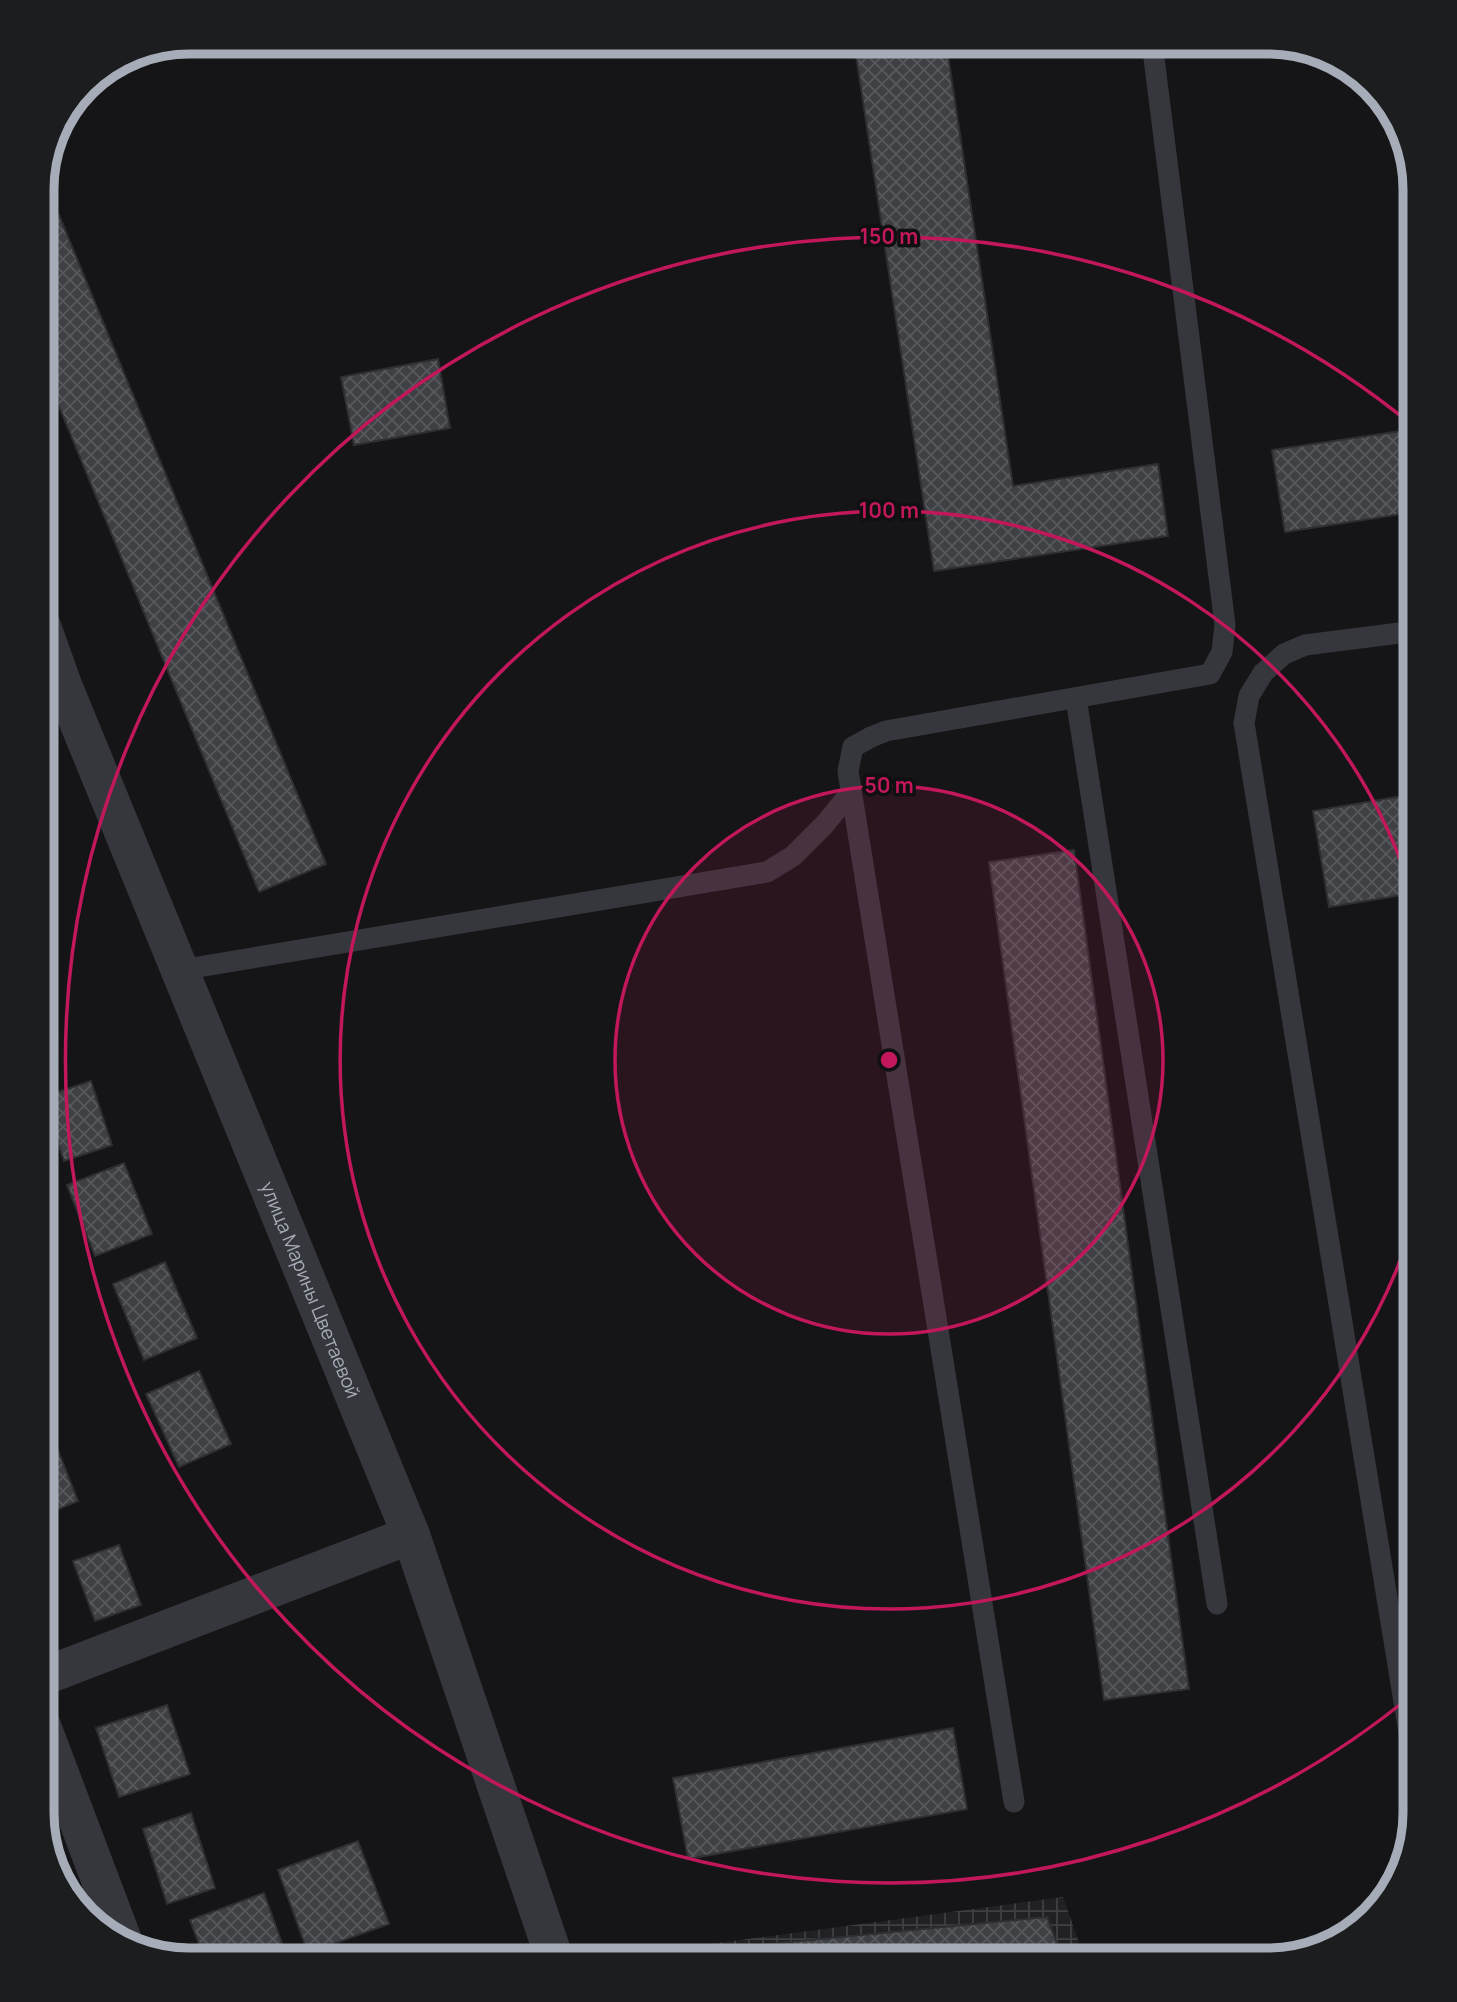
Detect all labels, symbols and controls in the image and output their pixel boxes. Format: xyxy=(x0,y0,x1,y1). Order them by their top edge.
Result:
text: 150 m xyxy=(860,222,918,250)
text: 100 m xyxy=(859,496,919,524)
text: 50 m xyxy=(864,771,914,799)
centre of rings xyxy=(877,1048,901,1072)
street label: улица Марины Цветаевой xyxy=(255,1177,367,1402)

